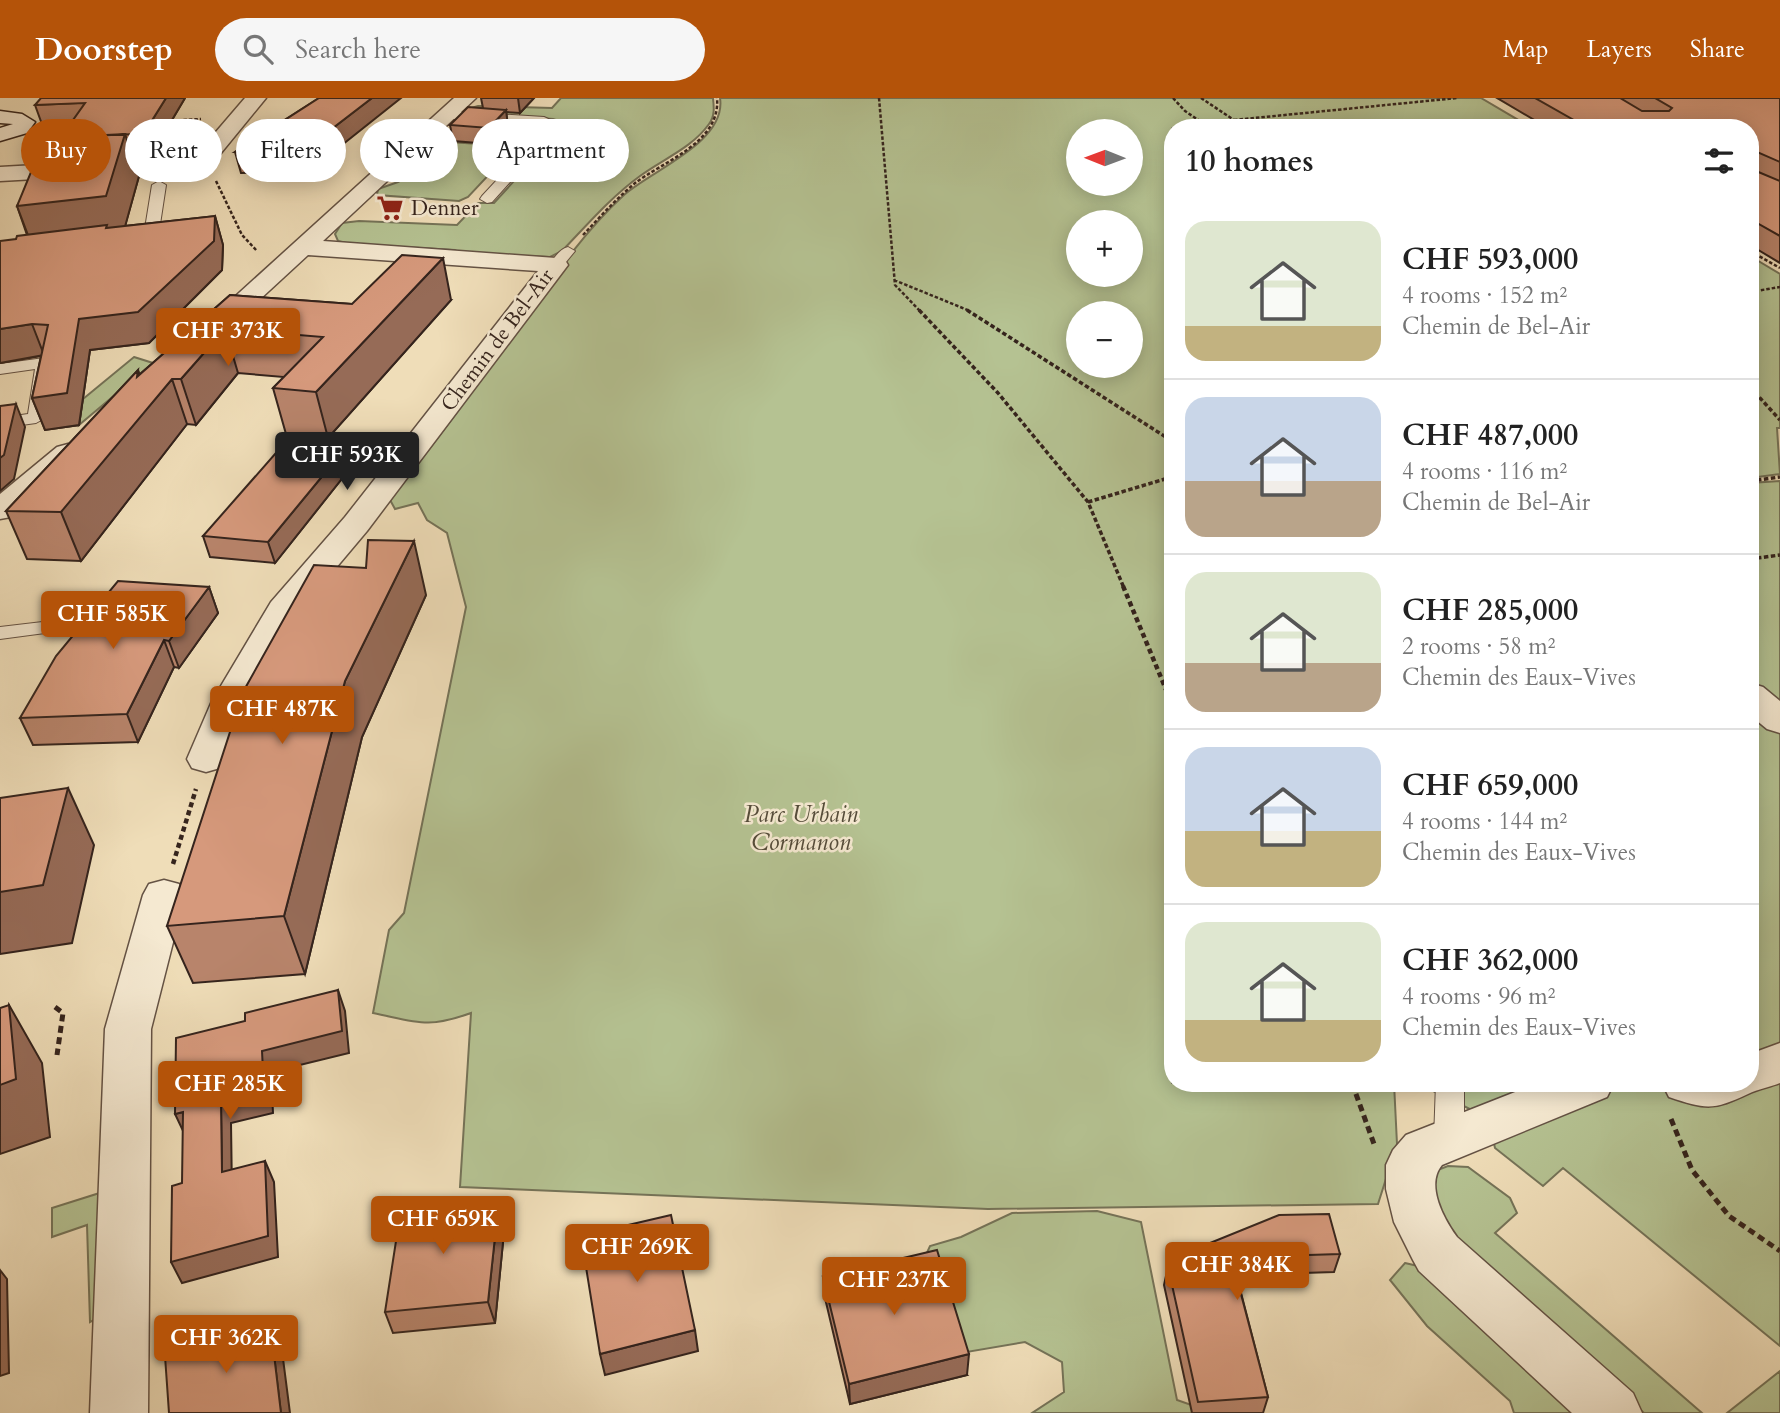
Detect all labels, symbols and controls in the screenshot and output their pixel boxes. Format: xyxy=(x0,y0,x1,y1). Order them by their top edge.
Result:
search box xyxy=(215,18,705,81)
text: Doorstep xyxy=(35,27,173,72)
icon: search xyxy=(239,30,277,68)
text: Search here xyxy=(295,32,421,67)
text: Map xyxy=(1503,33,1549,66)
text: Layers xyxy=(1587,33,1652,66)
text: Share xyxy=(1690,33,1745,66)
chip: Buy xyxy=(21,119,111,182)
chip: Rent xyxy=(125,119,222,182)
chip: Filters xyxy=(236,119,346,182)
chip: New xyxy=(360,119,458,182)
chip: Apartment xyxy=(472,119,629,182)
north arrow xyxy=(1066,119,1143,196)
map controls xyxy=(1066,119,1143,378)
text: 10 homes xyxy=(1185,141,1314,182)
icon: filters xyxy=(1700,142,1738,180)
supermarket icon: Denner xyxy=(375,193,405,223)
place label: Denner xyxy=(411,194,479,223)
button: + xyxy=(1066,210,1143,287)
text: CHF 593,000 xyxy=(1402,239,1578,280)
icon: home xyxy=(1241,249,1325,333)
street label: Chemin de Bel-Air xyxy=(434,263,561,418)
text: 4 rooms · 152 m² xyxy=(1402,280,1567,311)
button: − xyxy=(1066,301,1143,378)
pin: CHF 373K xyxy=(156,308,300,368)
text: Chemin de Bel-Air xyxy=(1402,311,1590,342)
text: CHF 373K xyxy=(172,315,284,346)
text: CHF 487,000 xyxy=(1402,415,1578,456)
icon: home xyxy=(1241,425,1325,509)
pin: CHF 593K xyxy=(275,432,419,492)
text: CHF 593K xyxy=(291,439,403,470)
text: 4 rooms · 116 m² xyxy=(1402,456,1567,487)
text: Chemin de Bel-Air xyxy=(1402,487,1590,518)
text: CHF 285,000 xyxy=(1402,590,1578,631)
pin: CHF 585K xyxy=(41,592,185,651)
text: CHF 585K xyxy=(57,598,169,629)
icon: home xyxy=(1241,600,1325,684)
text: 2 rooms · 58 m² xyxy=(1402,631,1555,662)
text: Chemin des Eaux-Vives xyxy=(1402,662,1636,693)
pin: CHF 487K xyxy=(210,686,354,746)
text: CHF 487K xyxy=(226,693,338,724)
text: CHF 659,000 xyxy=(1402,765,1578,806)
icon: home xyxy=(1241,775,1325,859)
park label: Parc Urbain Cormanon xyxy=(744,798,858,859)
text: 4 rooms · 144 m² xyxy=(1402,806,1567,837)
text: Chemin des Eaux-Vives xyxy=(1402,837,1636,868)
text: CHF 362,000 xyxy=(1402,940,1578,981)
icon: home xyxy=(1241,950,1325,1034)
text: 4 rooms · 96 m² xyxy=(1402,981,1555,1012)
text: Chemin des Eaux-Vives xyxy=(1402,1012,1636,1043)
pin: CHF 285K xyxy=(158,1062,302,1121)
text: CHF 285K xyxy=(174,1068,286,1099)
pin: CHF 659K xyxy=(371,1196,515,1256)
text: CHF 659K xyxy=(387,1203,499,1234)
pin: CHF 269K xyxy=(565,1224,709,1284)
text: CHF 269K xyxy=(581,1231,693,1262)
pin: CHF 384K xyxy=(1165,1242,1309,1302)
text: CHF 384K xyxy=(1181,1249,1293,1280)
pin: CHF 237K xyxy=(822,1258,966,1317)
text: CHF 237K xyxy=(838,1264,950,1295)
pin: CHF 362K xyxy=(154,1316,298,1375)
text: CHF 362K xyxy=(170,1322,282,1353)

